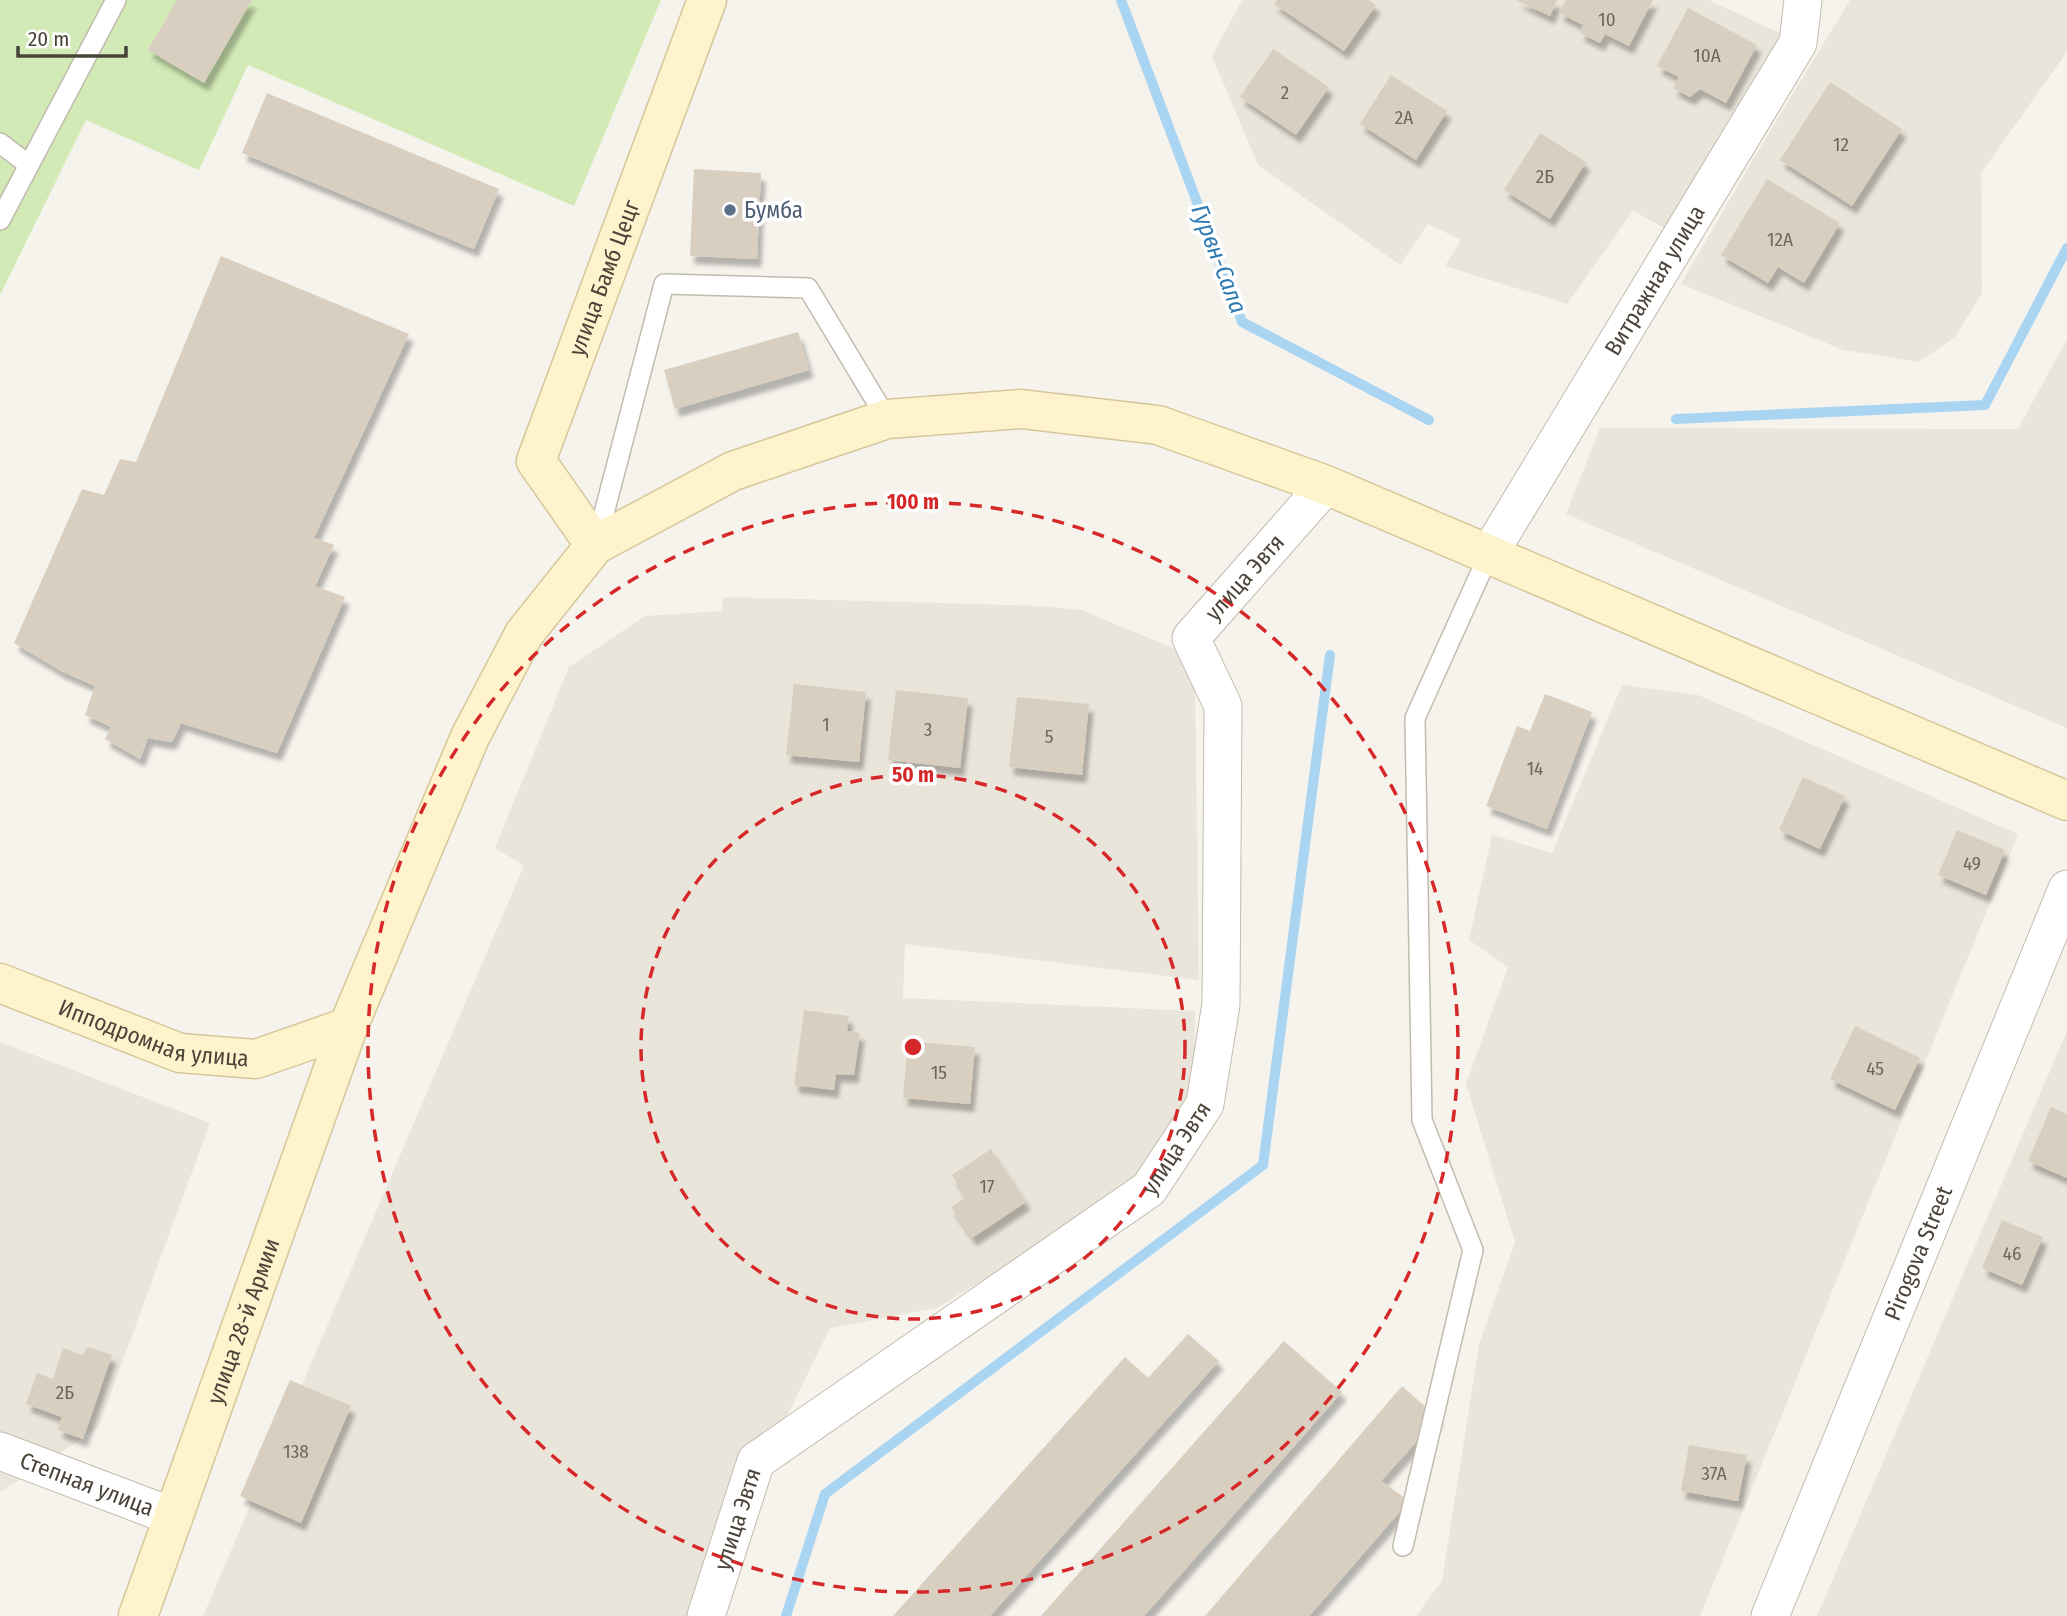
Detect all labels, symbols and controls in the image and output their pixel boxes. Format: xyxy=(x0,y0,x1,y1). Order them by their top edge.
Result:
house number: 10 xyxy=(1598,8,1616,31)
scale bar xyxy=(18,14,126,58)
text: 20 m xyxy=(28,26,69,52)
house number: 10А xyxy=(1693,44,1721,67)
house number: 2 xyxy=(1281,81,1289,104)
house number: 2А xyxy=(1395,106,1413,129)
house number: 12 xyxy=(1833,133,1849,156)
house number: 2Б xyxy=(1536,165,1554,188)
street label: улица Бамб Цецг xyxy=(562,196,646,360)
place label: Бумба xyxy=(744,196,803,224)
street label: Витражная улица xyxy=(1599,200,1711,360)
water label: Гурвн-Сала xyxy=(1185,201,1253,317)
marker: Бумба xyxy=(722,202,738,218)
house number: 12А xyxy=(1767,228,1793,251)
text: 100 m xyxy=(887,489,939,515)
street label: улица Эвтя xyxy=(1199,528,1290,626)
house number: 1 xyxy=(822,713,830,736)
house number: 3 xyxy=(924,718,932,741)
house number: 5 xyxy=(1045,725,1053,748)
house number: 14 xyxy=(1527,757,1543,780)
text: 50 m xyxy=(892,762,934,788)
house number: 49 xyxy=(1963,852,1981,875)
street label: Ипподромная улица xyxy=(54,993,250,1072)
centre of rings xyxy=(901,1035,925,1059)
house number: 45 xyxy=(1866,1057,1884,1080)
house number: 15 xyxy=(931,1061,947,1084)
street label: улица Эвтя xyxy=(1135,1096,1217,1200)
house number: 17 xyxy=(979,1175,995,1198)
street label: Pirogova Street xyxy=(1878,1181,1958,1325)
street label: улица 28-й Армии xyxy=(201,1235,286,1408)
house number: 46 xyxy=(2003,1242,2021,1265)
house number: 2Б xyxy=(56,1381,74,1404)
house number: 138 xyxy=(283,1440,309,1463)
street label: Степная улица xyxy=(16,1446,158,1522)
house number: 37А xyxy=(1701,1462,1727,1485)
street label: улица Эвтя xyxy=(708,1464,767,1573)

